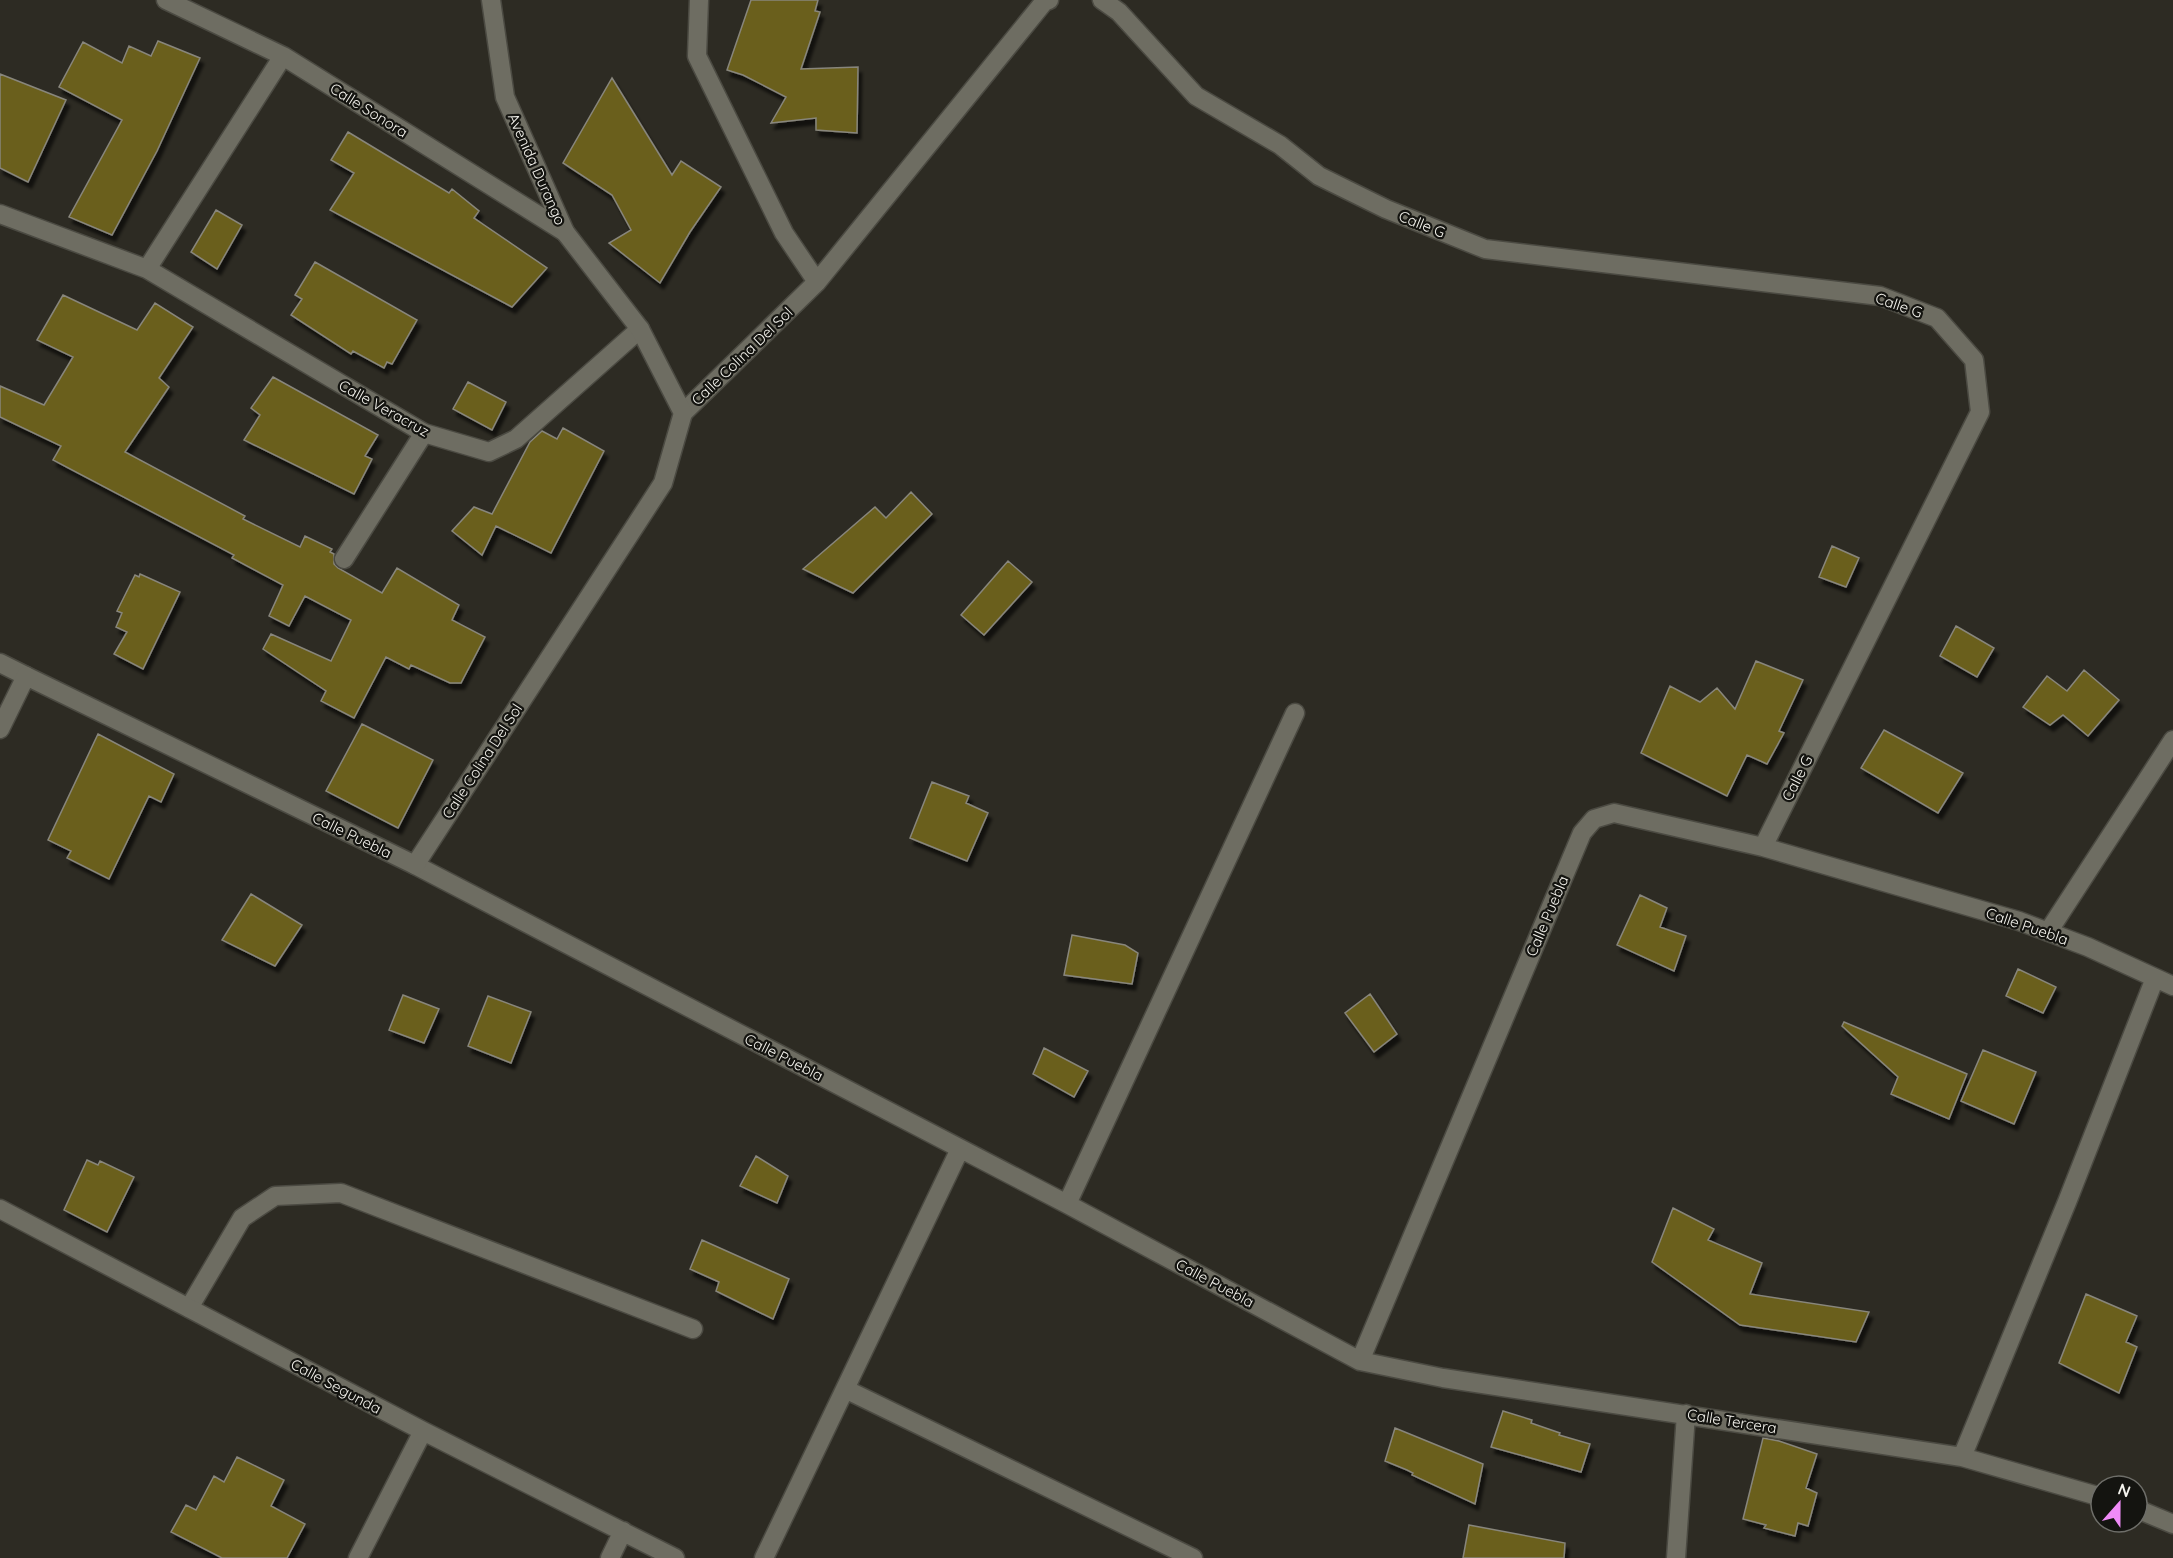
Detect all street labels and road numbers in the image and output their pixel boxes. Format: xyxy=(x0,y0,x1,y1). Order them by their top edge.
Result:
street label: Calle Sonora xyxy=(327,79,411,141)
street label: Avenida Durango xyxy=(504,110,570,228)
street label: Calle G xyxy=(1396,206,1448,242)
street label: Calle G xyxy=(1873,288,1925,322)
street label: Calle Colina Del Sol xyxy=(687,303,797,409)
street label: Calle Veracruz xyxy=(336,375,432,441)
street label: Calle Colina Del Sol xyxy=(438,700,526,822)
street label: Calle G xyxy=(1777,752,1817,804)
street label: Calle Puebla xyxy=(309,808,395,862)
street label: Calle Puebla xyxy=(1522,873,1572,959)
street label: Calle Puebla xyxy=(1983,903,2071,949)
street label: Calle Puebla xyxy=(741,1029,827,1085)
street label: Calle Puebla xyxy=(1173,1254,1257,1312)
street label: Calle Segunda xyxy=(288,1354,384,1418)
street label: Calle Tercera xyxy=(1686,1405,1778,1437)

